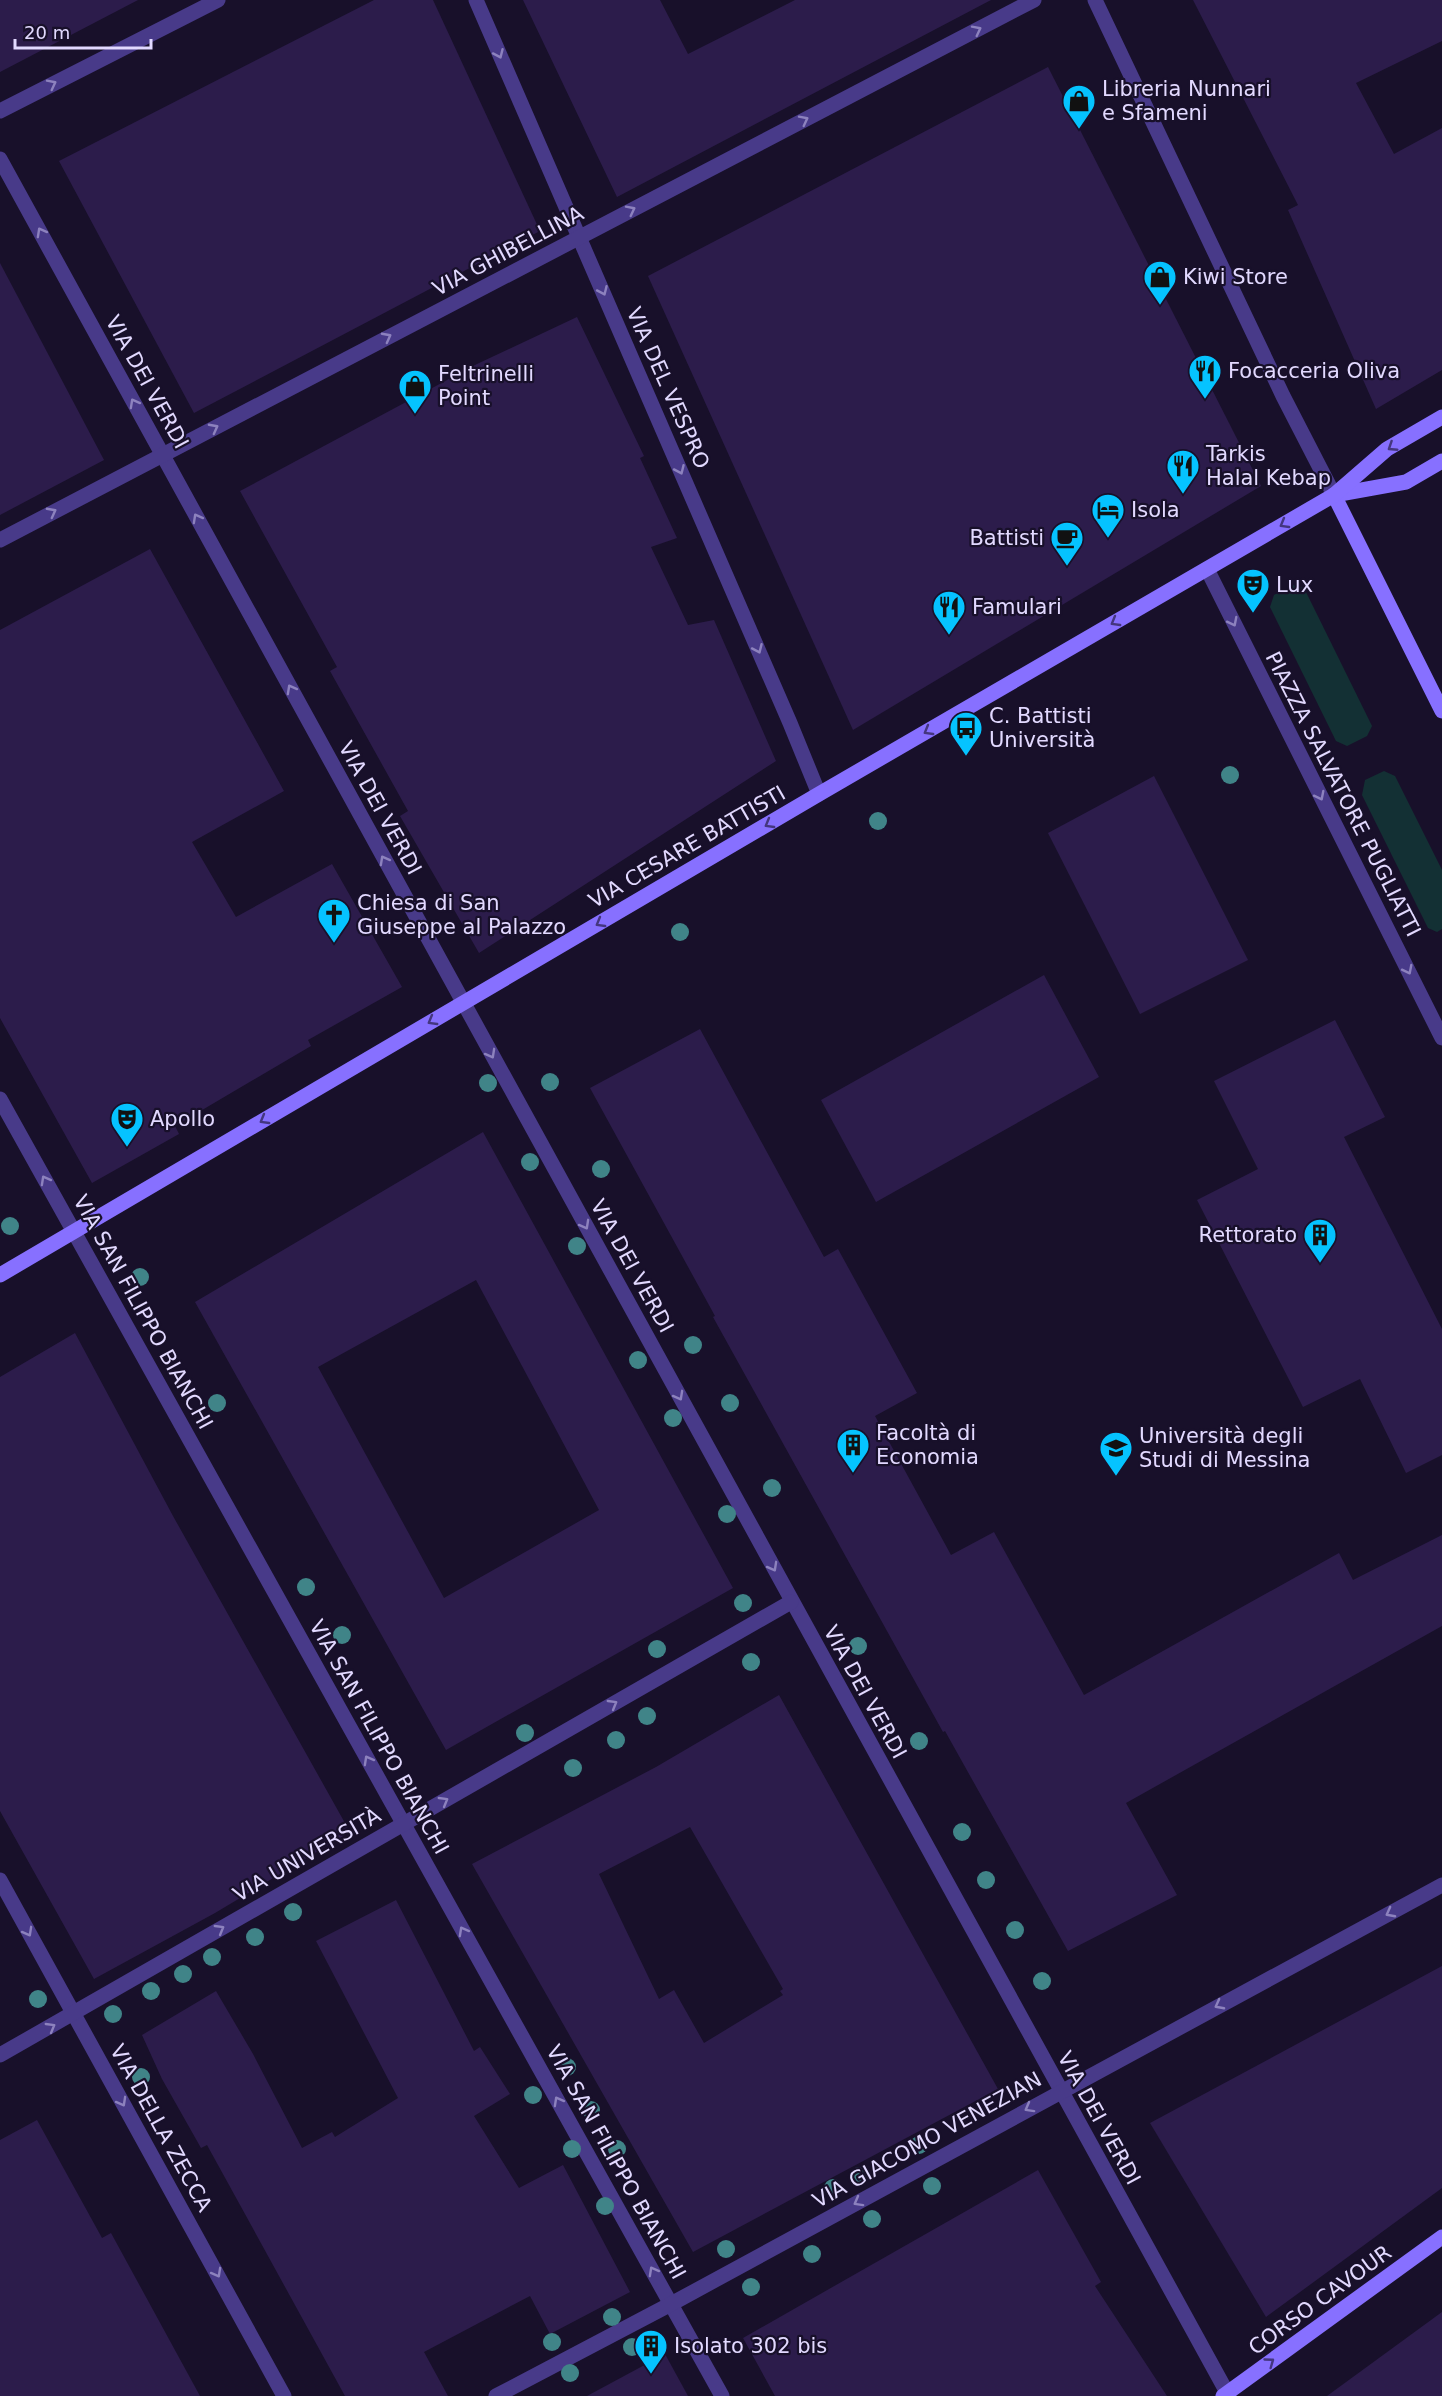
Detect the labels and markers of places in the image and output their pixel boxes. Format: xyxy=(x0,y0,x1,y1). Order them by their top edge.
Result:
place label: Libreria Nunnari e Sfameni xyxy=(1102,77,1271,125)
shop icon: Libreria Nunnari e Sfameni xyxy=(1061,83,1097,130)
shop icon: Kiwi Store xyxy=(1142,259,1178,306)
place label: Kiwi Store xyxy=(1183,265,1288,289)
restaurant icon: Focacceria Oliva xyxy=(1187,353,1223,400)
place label: Focacceria Oliva xyxy=(1228,359,1400,383)
place label: Feltrinelli Point xyxy=(438,362,534,410)
shop icon: Feltrinelli Point xyxy=(397,368,433,415)
place label: Tarkis Halal Kebap xyxy=(1205,442,1331,490)
restaurant icon: Tarkis Halal Kebap xyxy=(1165,448,1201,495)
hotel icon: Isola xyxy=(1090,492,1126,539)
place label: Isola xyxy=(1131,498,1180,522)
cafe icon: Battisti xyxy=(1049,520,1085,567)
place label: Battisti xyxy=(969,526,1044,550)
theatre icon: Lux xyxy=(1235,567,1271,614)
place label: Lux xyxy=(1276,573,1313,597)
restaurant icon: Famulari xyxy=(931,589,967,636)
place label: Famulari xyxy=(972,595,1062,619)
place label: C. Battisti Università xyxy=(989,704,1095,752)
bus stop icon: C. Battisti Università xyxy=(948,710,984,757)
place label: Chiesa di San Giuseppe al Palazzo xyxy=(357,891,566,939)
church icon: Chiesa di San Giuseppe al Palazzo xyxy=(316,897,352,944)
theatre icon: Apollo xyxy=(109,1101,145,1148)
place label: Apollo xyxy=(150,1107,215,1131)
building icon: Rettorato xyxy=(1302,1217,1338,1264)
place label: Rettorato xyxy=(1199,1223,1297,1247)
place label: Facoltà di Economia xyxy=(876,1421,979,1469)
place label: Università degli Studi di Messina xyxy=(1139,1424,1311,1472)
building icon: Facoltà di Economia xyxy=(835,1427,871,1474)
school or university icon: Università degli Studi di Messina xyxy=(1098,1430,1134,1477)
building icon: Isolato 302 bis xyxy=(633,2328,669,2375)
place label: Isolato 302 bis xyxy=(674,2334,827,2358)

